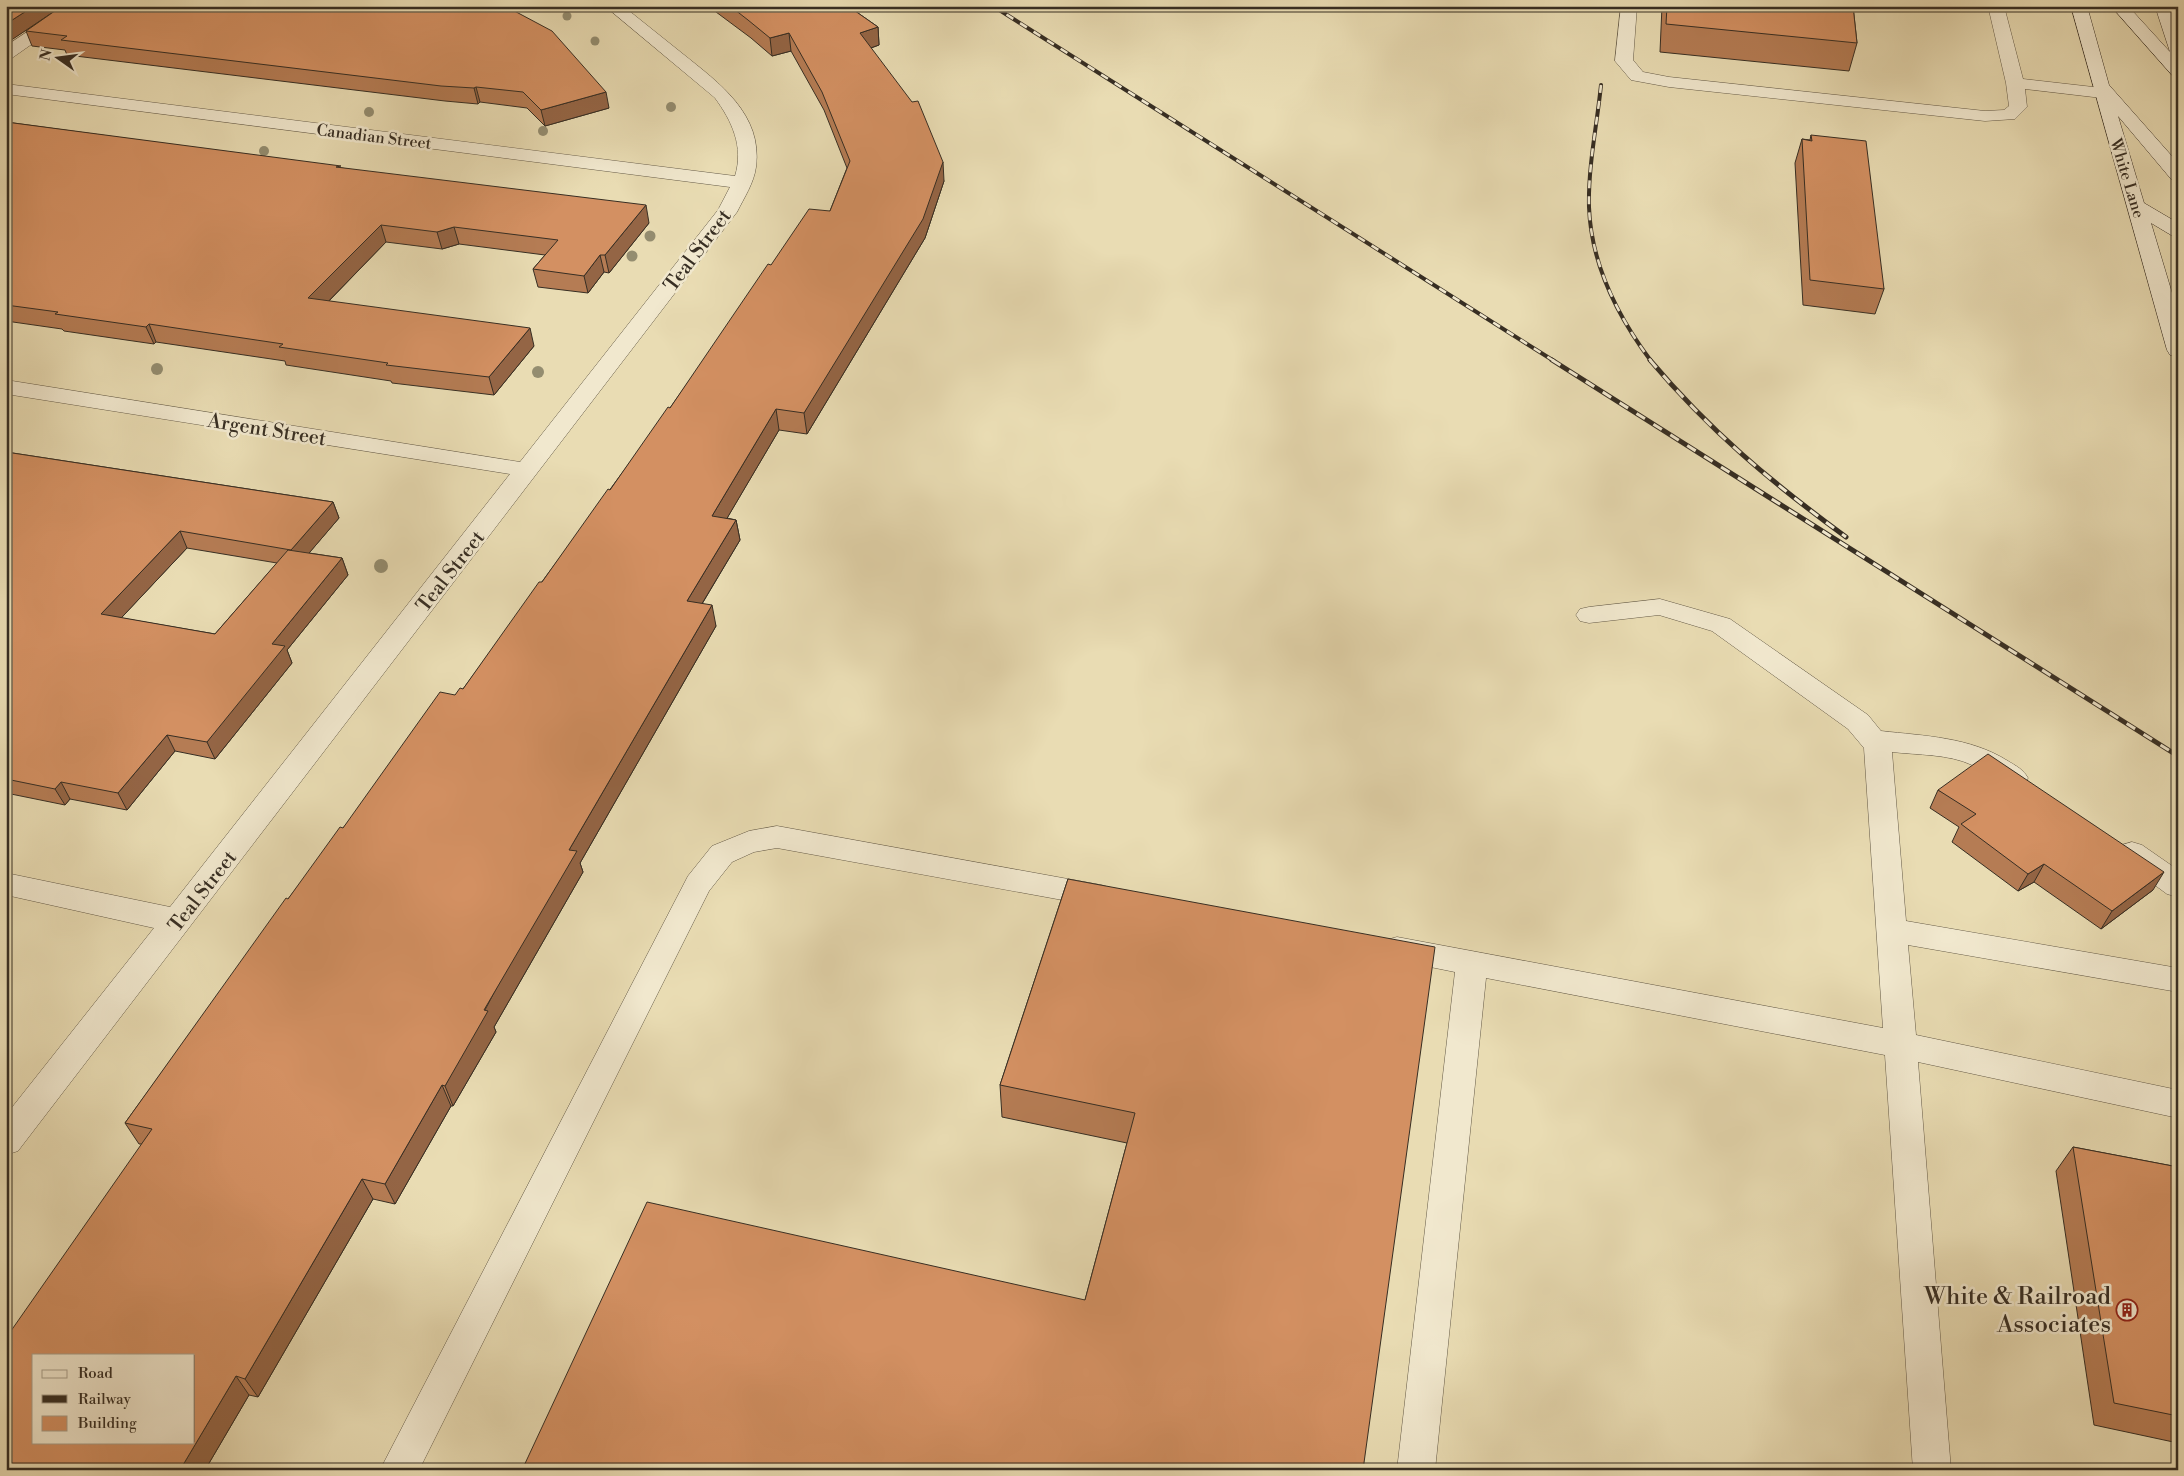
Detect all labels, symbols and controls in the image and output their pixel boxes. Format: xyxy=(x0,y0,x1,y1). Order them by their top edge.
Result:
north arrow xyxy=(32,32,82,82)
text: N xyxy=(36,48,56,63)
street label: Canadian Street xyxy=(315,120,433,154)
street label: White Lane xyxy=(2105,135,2149,221)
street label: Teal Street xyxy=(659,205,737,297)
street label: Argent Street xyxy=(205,409,328,452)
street label: Teal Street xyxy=(412,526,491,618)
street label: Teal Street xyxy=(164,846,243,938)
place label: White & Railroad Associates xyxy=(1923,1282,2111,1340)
building icon: White & Railroad Associates xyxy=(2115,1298,2139,1322)
legend xyxy=(32,1354,195,1444)
text: Road xyxy=(78,1364,113,1383)
text: Railway xyxy=(78,1390,132,1409)
text: Building xyxy=(77,1414,137,1433)

